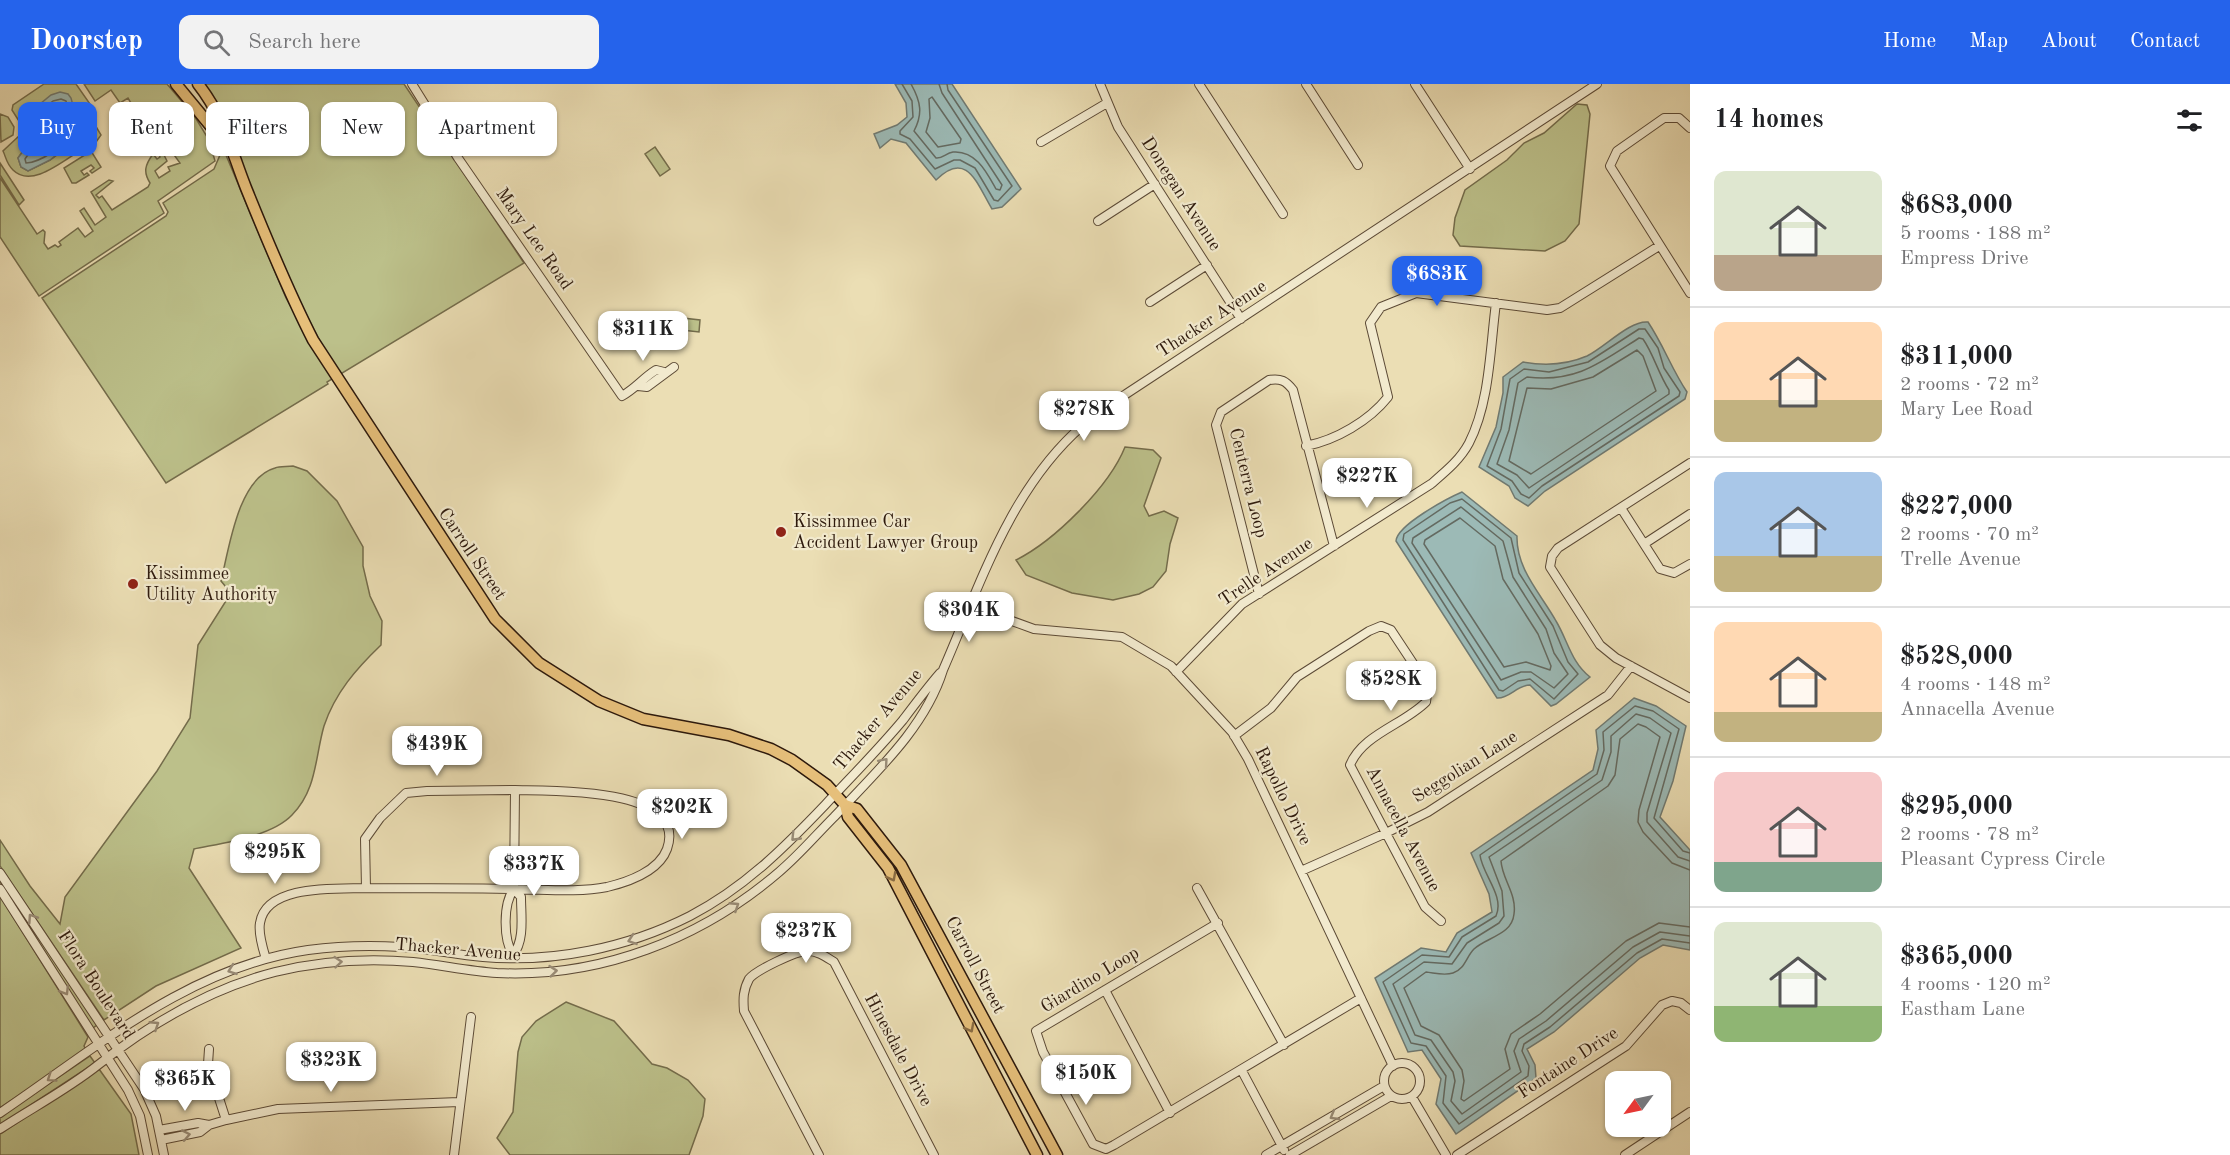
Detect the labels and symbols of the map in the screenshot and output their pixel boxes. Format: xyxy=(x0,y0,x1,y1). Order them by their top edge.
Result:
street label: Donegan Avenue xyxy=(1138,134,1224,254)
street label: Mary Lee Road xyxy=(492,185,576,293)
pin: $683K xyxy=(1395,256,1479,307)
street label: Thacker Avenue xyxy=(1154,277,1270,361)
pin: $311K xyxy=(601,311,685,362)
pin: $278K xyxy=(1042,391,1126,442)
street label: Centerra Loop xyxy=(1226,426,1270,540)
pin: $227K xyxy=(1325,458,1409,509)
street label: Carroll Street xyxy=(435,505,509,603)
place label: Kissimmee Car Accident Lawyer Group xyxy=(793,513,978,552)
marker: Kissimmee Car Accident Lawyer Group xyxy=(774,525,788,539)
street label: Trelle Avenue xyxy=(1216,534,1316,610)
place label: Kissimmee Utility Authority xyxy=(145,565,278,604)
marker: Kissimmee Utility Authority xyxy=(126,577,140,591)
pin: $304K xyxy=(927,592,1011,643)
pin: $528K xyxy=(1349,661,1433,712)
street label: Thacker Avenue xyxy=(830,666,926,774)
pin: $439K xyxy=(395,726,479,777)
street label: Seggolian Lane xyxy=(1409,728,1521,806)
street label: Rapollo Drive xyxy=(1251,744,1315,848)
one-way arrow xyxy=(877,758,888,769)
street label: Annacella Avenue xyxy=(1362,763,1444,895)
pin: $202K xyxy=(640,789,724,840)
one-way arrow xyxy=(791,830,802,840)
pin: $295K xyxy=(233,834,317,885)
pin: $337K xyxy=(492,846,576,897)
one-way arrow xyxy=(885,870,896,881)
one-way arrow xyxy=(728,902,739,913)
one-way arrow xyxy=(28,913,39,924)
pin: $237K xyxy=(764,913,848,964)
street label: Carroll Street xyxy=(942,913,1008,1017)
street label: Flora Boulevard xyxy=(54,927,138,1043)
one-way arrow xyxy=(627,932,638,945)
street label: Thacker Avenue xyxy=(394,936,522,964)
street label: Giardino Loop xyxy=(1038,944,1142,1016)
one-way arrow xyxy=(333,956,342,969)
one-way arrow xyxy=(227,963,238,975)
one-way arrow xyxy=(548,965,557,978)
one-way arrow xyxy=(57,985,69,995)
street label: Hinesdale Drive xyxy=(861,991,935,1109)
one-way arrow xyxy=(149,1020,159,1032)
one-way arrow xyxy=(963,1022,975,1033)
street label: Fontaine Drive xyxy=(1515,1024,1621,1102)
pin: $323K xyxy=(289,1042,373,1093)
pin: $150K xyxy=(1044,1055,1128,1106)
pin: $365K xyxy=(143,1061,227,1112)
one-way arrow xyxy=(46,1071,57,1082)
north arrow xyxy=(1605,1071,1671,1137)
one-way arrow xyxy=(1330,1108,1340,1120)
one-way arrow xyxy=(181,1129,191,1142)

